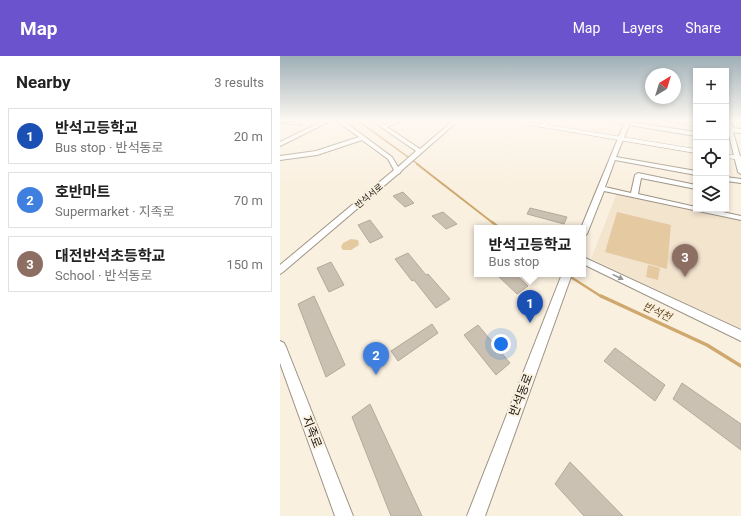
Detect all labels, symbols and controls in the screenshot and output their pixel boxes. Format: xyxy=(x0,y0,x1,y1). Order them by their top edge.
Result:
text: Map xyxy=(20,17,58,40)
text: Map xyxy=(573,20,600,36)
text: Layers xyxy=(622,20,663,36)
text: Share xyxy=(685,20,721,36)
north arrow xyxy=(645,68,681,104)
map controls xyxy=(693,68,729,212)
button: + xyxy=(693,68,729,104)
text: Nearby xyxy=(16,72,71,92)
text: 3 results xyxy=(214,75,264,90)
button: − xyxy=(693,104,729,140)
text: 반석고등학교 xyxy=(55,119,138,137)
text: 1 xyxy=(26,129,34,144)
text: 20 m xyxy=(234,129,263,144)
text: Bus stop · 반석동로 xyxy=(55,140,163,155)
button: locate xyxy=(693,140,729,176)
button: layers xyxy=(693,176,729,212)
street label: 반석서로 xyxy=(353,182,385,210)
text: 호반마트 xyxy=(55,183,110,201)
text: 2 xyxy=(26,193,34,208)
text: 70 m xyxy=(234,193,263,208)
text: Supermarket · 지족로 xyxy=(55,204,175,219)
popup xyxy=(474,225,586,277)
text: 반석고등학교 xyxy=(489,236,571,254)
pin: 3 xyxy=(672,244,698,277)
text: 대전반석초등학교 xyxy=(55,247,165,265)
text: Bus stop xyxy=(489,254,539,269)
text: 3 xyxy=(26,257,34,272)
text: 150 m xyxy=(226,257,263,272)
text: School · 반석동로 xyxy=(55,268,152,283)
one-way arrow xyxy=(612,274,624,280)
pin: 1 xyxy=(517,290,543,323)
water label: 반석천 xyxy=(640,300,675,325)
your location xyxy=(491,334,511,354)
pin: 2 xyxy=(363,342,389,375)
street label: 반석동로 xyxy=(507,372,535,418)
street label: 지족로 xyxy=(300,414,324,450)

